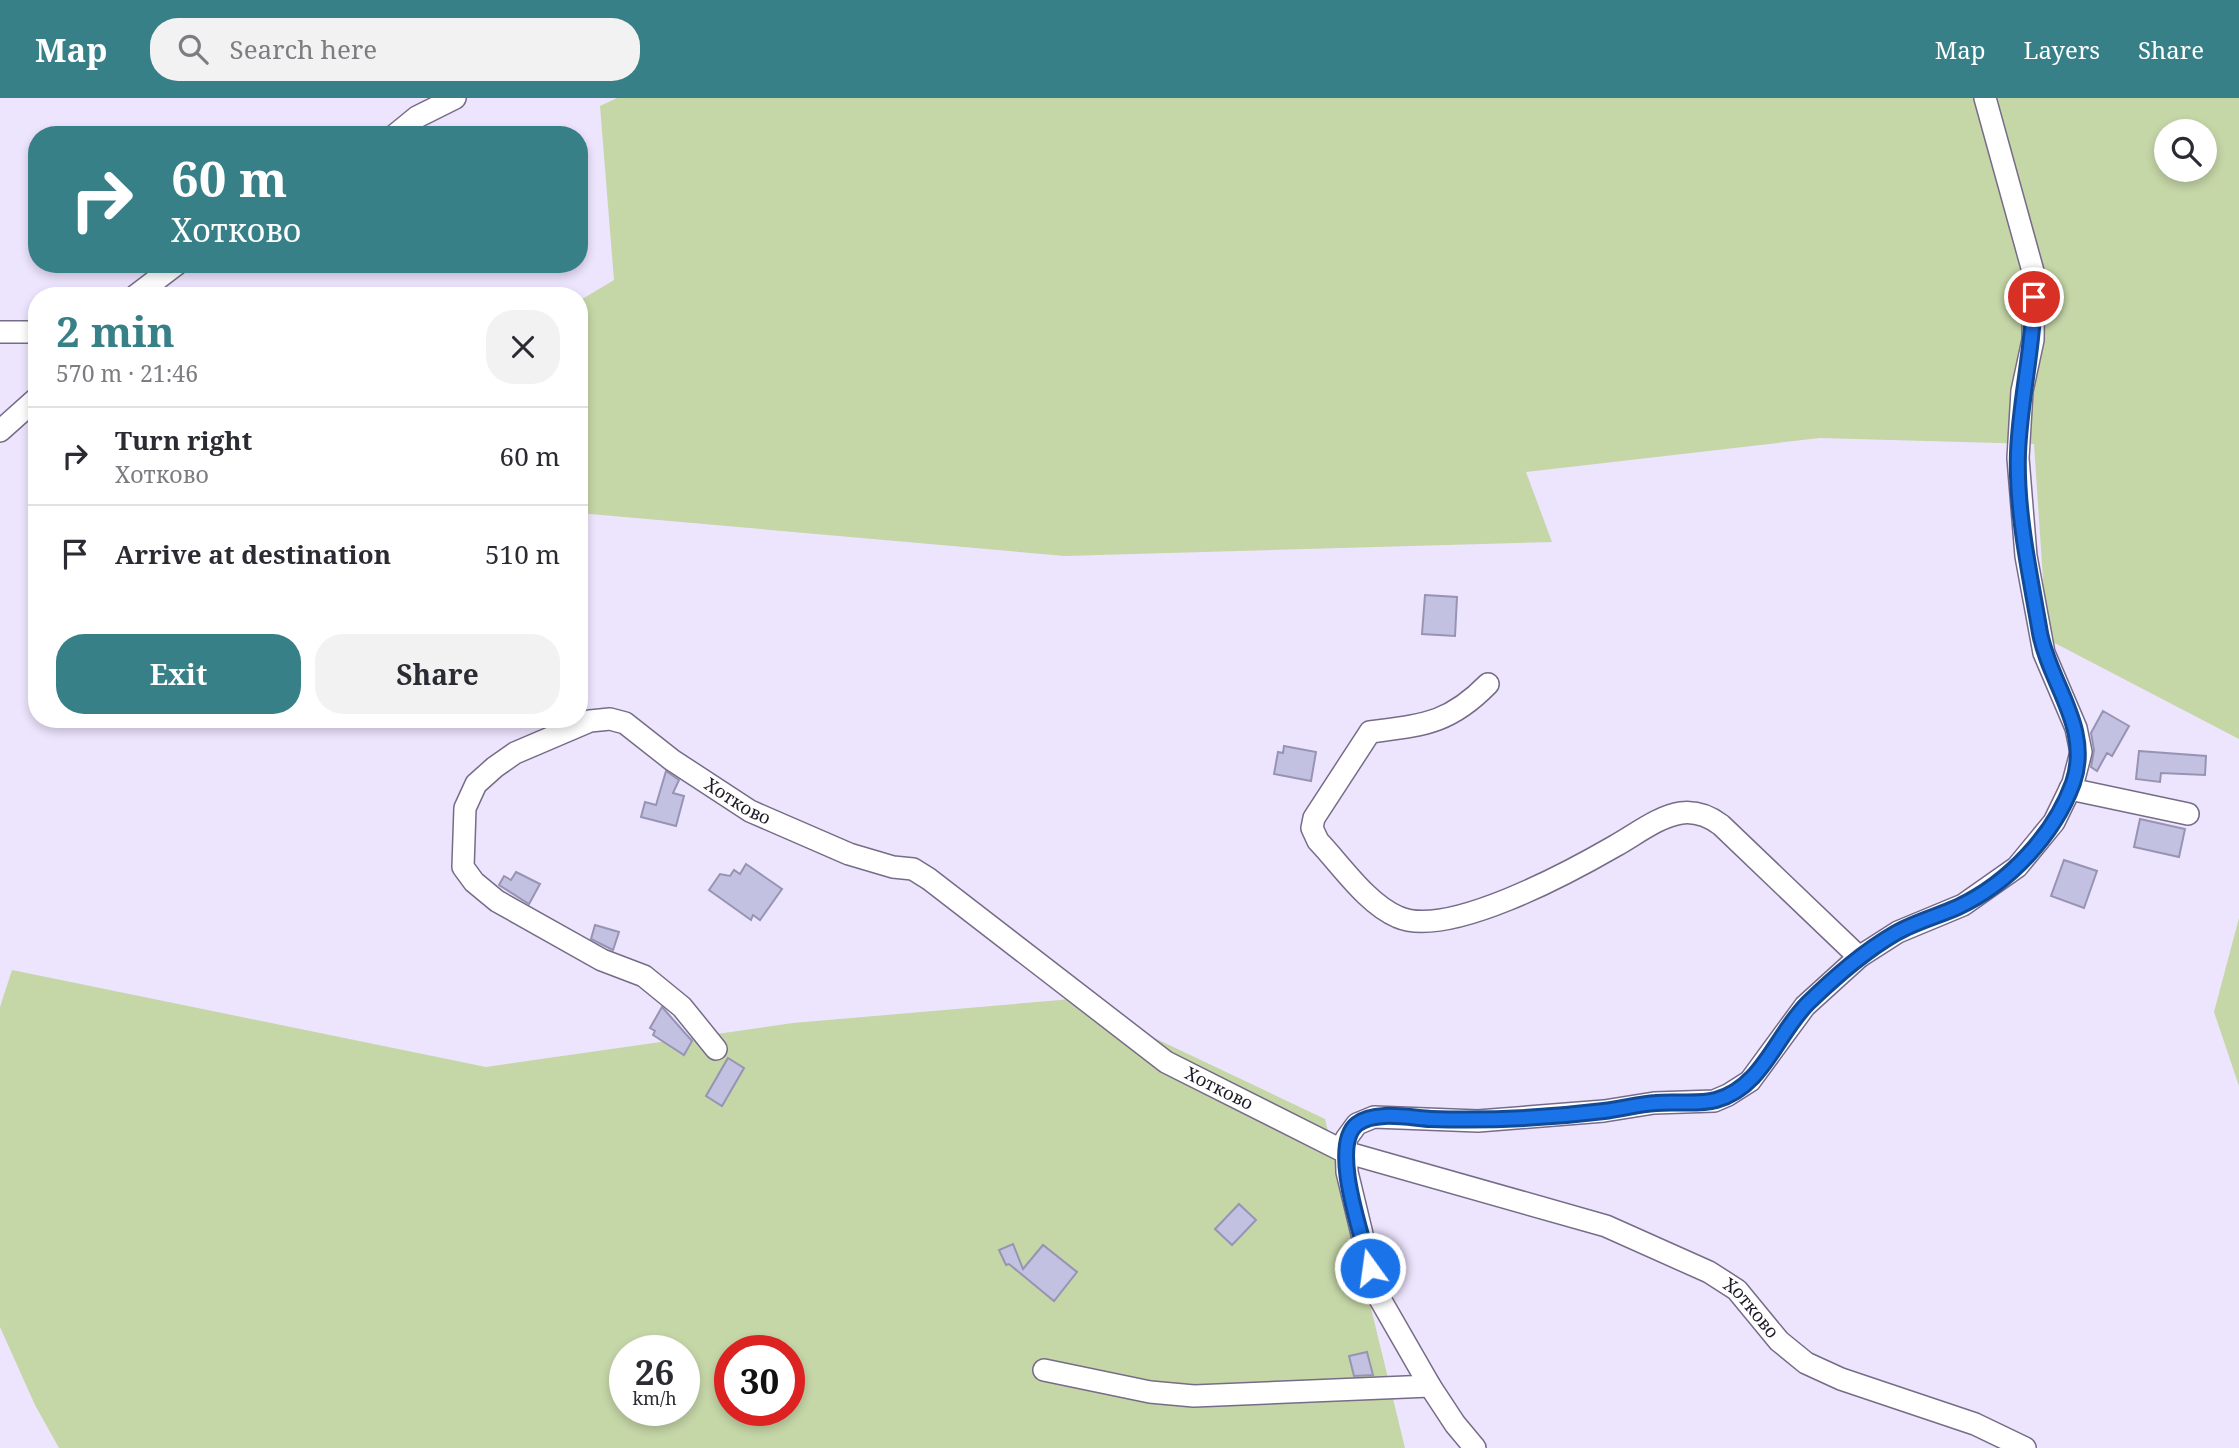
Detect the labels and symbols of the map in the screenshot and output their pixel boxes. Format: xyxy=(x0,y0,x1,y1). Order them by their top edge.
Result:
pin xyxy=(2004,267,2064,327)
street label: Хотково xyxy=(700,772,775,830)
street label: Хотково xyxy=(1181,1061,1258,1115)
position arrow xyxy=(1333,1231,1407,1305)
street label: Хотково xyxy=(1719,1271,1785,1343)
speed limit sign: 30 xyxy=(714,1335,805,1426)

